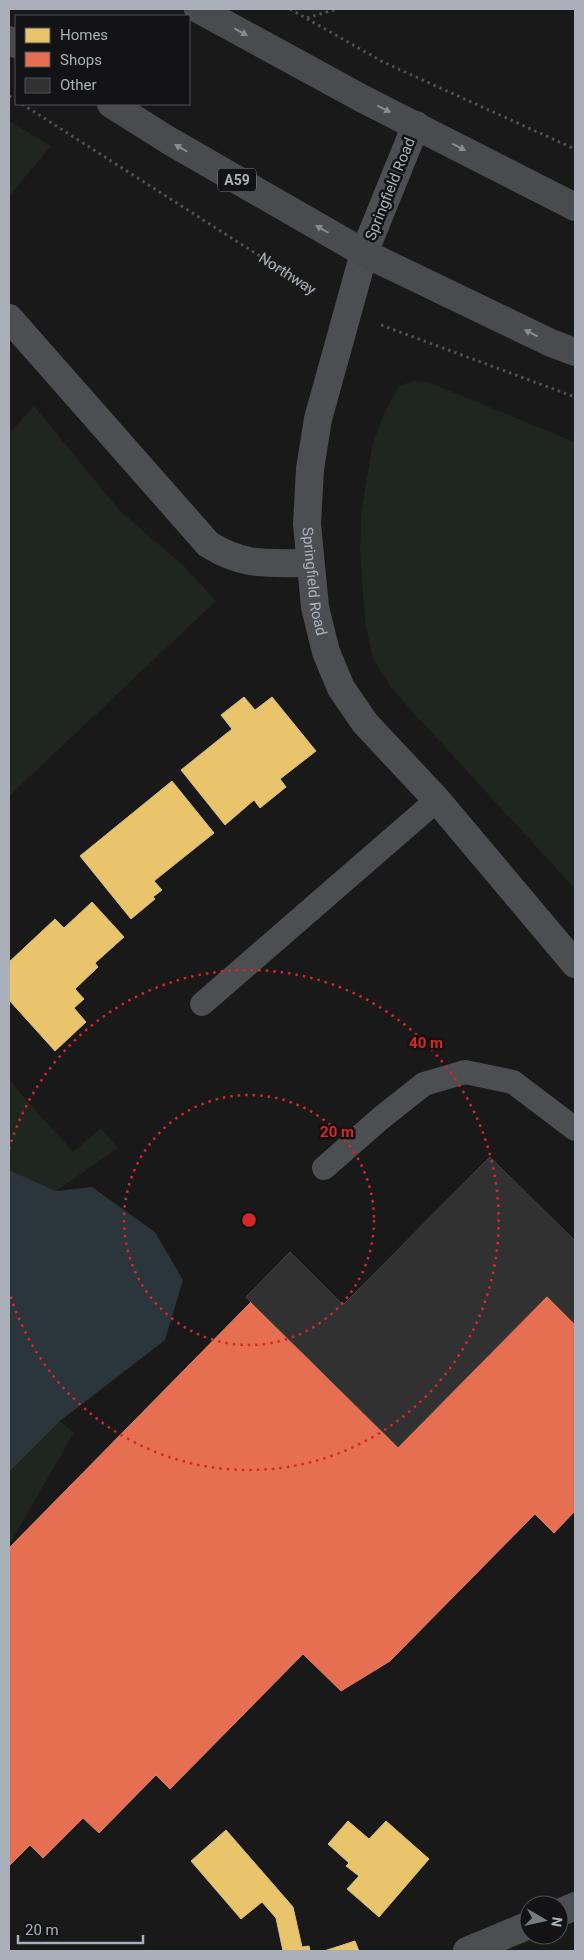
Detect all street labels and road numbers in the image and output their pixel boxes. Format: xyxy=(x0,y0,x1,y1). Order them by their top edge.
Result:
street label: Springfield Road xyxy=(361,135,419,243)
road number: A59 xyxy=(218,168,256,192)
street label: Northway xyxy=(255,249,319,299)
street label: Springfield Road xyxy=(298,526,331,638)

